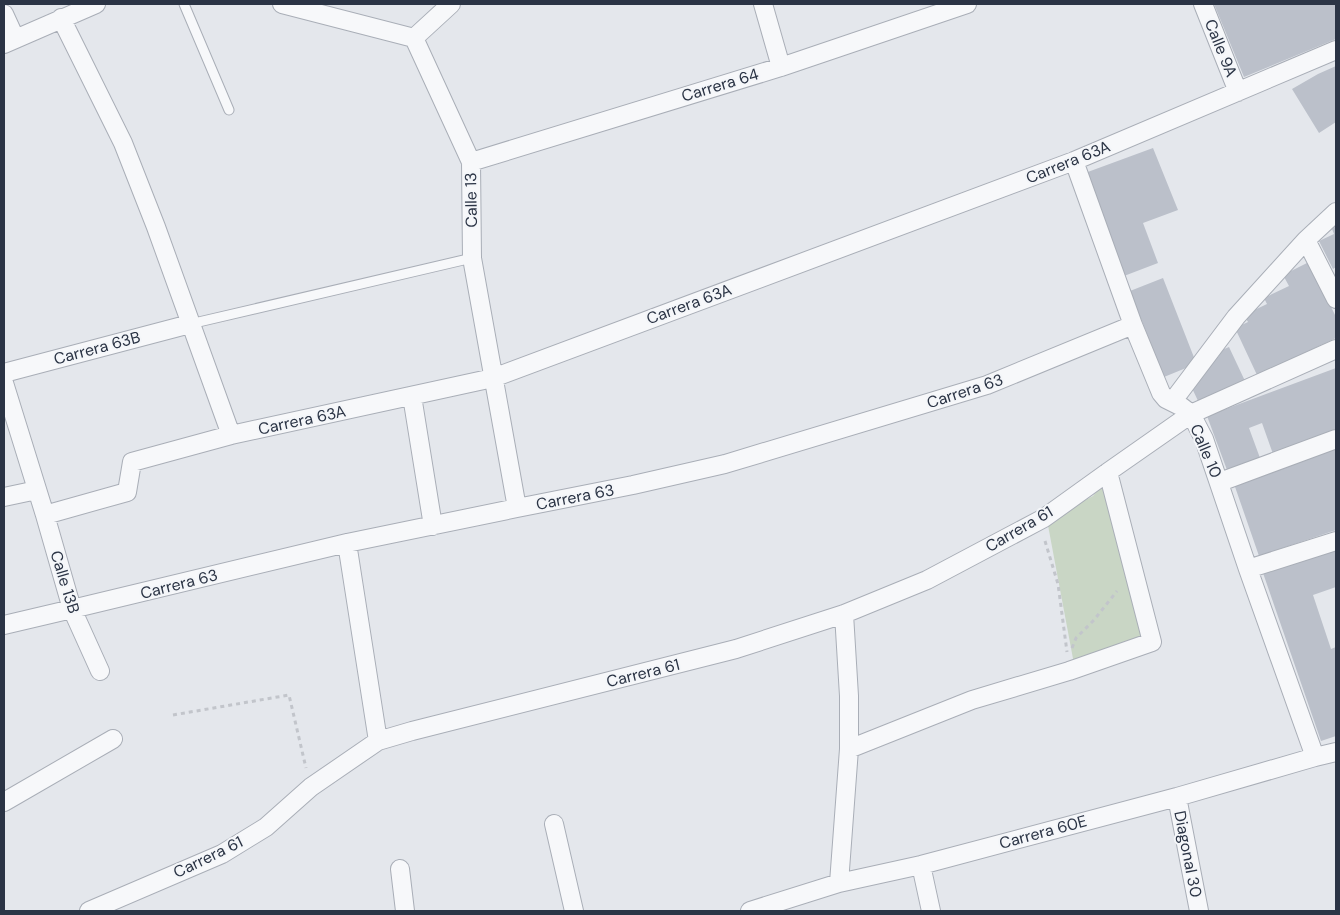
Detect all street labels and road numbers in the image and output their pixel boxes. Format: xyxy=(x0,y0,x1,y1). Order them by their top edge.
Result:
street label: Calle 9A xyxy=(1200,16,1242,80)
street label: Carrera 64 xyxy=(679,63,761,107)
street label: Carrera 63A xyxy=(1023,135,1114,188)
street label: Calle 13 xyxy=(460,172,482,228)
street label: Carrera 63A xyxy=(644,279,735,329)
street label: Carrera 63B xyxy=(51,326,143,370)
street label: Carrera 63 xyxy=(924,369,1006,413)
street label: Carrera 63A xyxy=(256,400,348,440)
street label: Calle 10 xyxy=(1185,421,1227,481)
street label: Carrera 63 xyxy=(534,479,616,515)
street label: Carrera 61 xyxy=(981,501,1057,557)
street label: Calle 13B xyxy=(45,548,85,616)
street label: Carrera 63 xyxy=(138,564,220,604)
street label: Carrera 61 xyxy=(604,654,682,692)
street label: Diagonal 30 xyxy=(1169,809,1207,899)
street label: Carrera 60E xyxy=(997,810,1089,854)
street label: Carrera 61 xyxy=(170,831,246,883)

